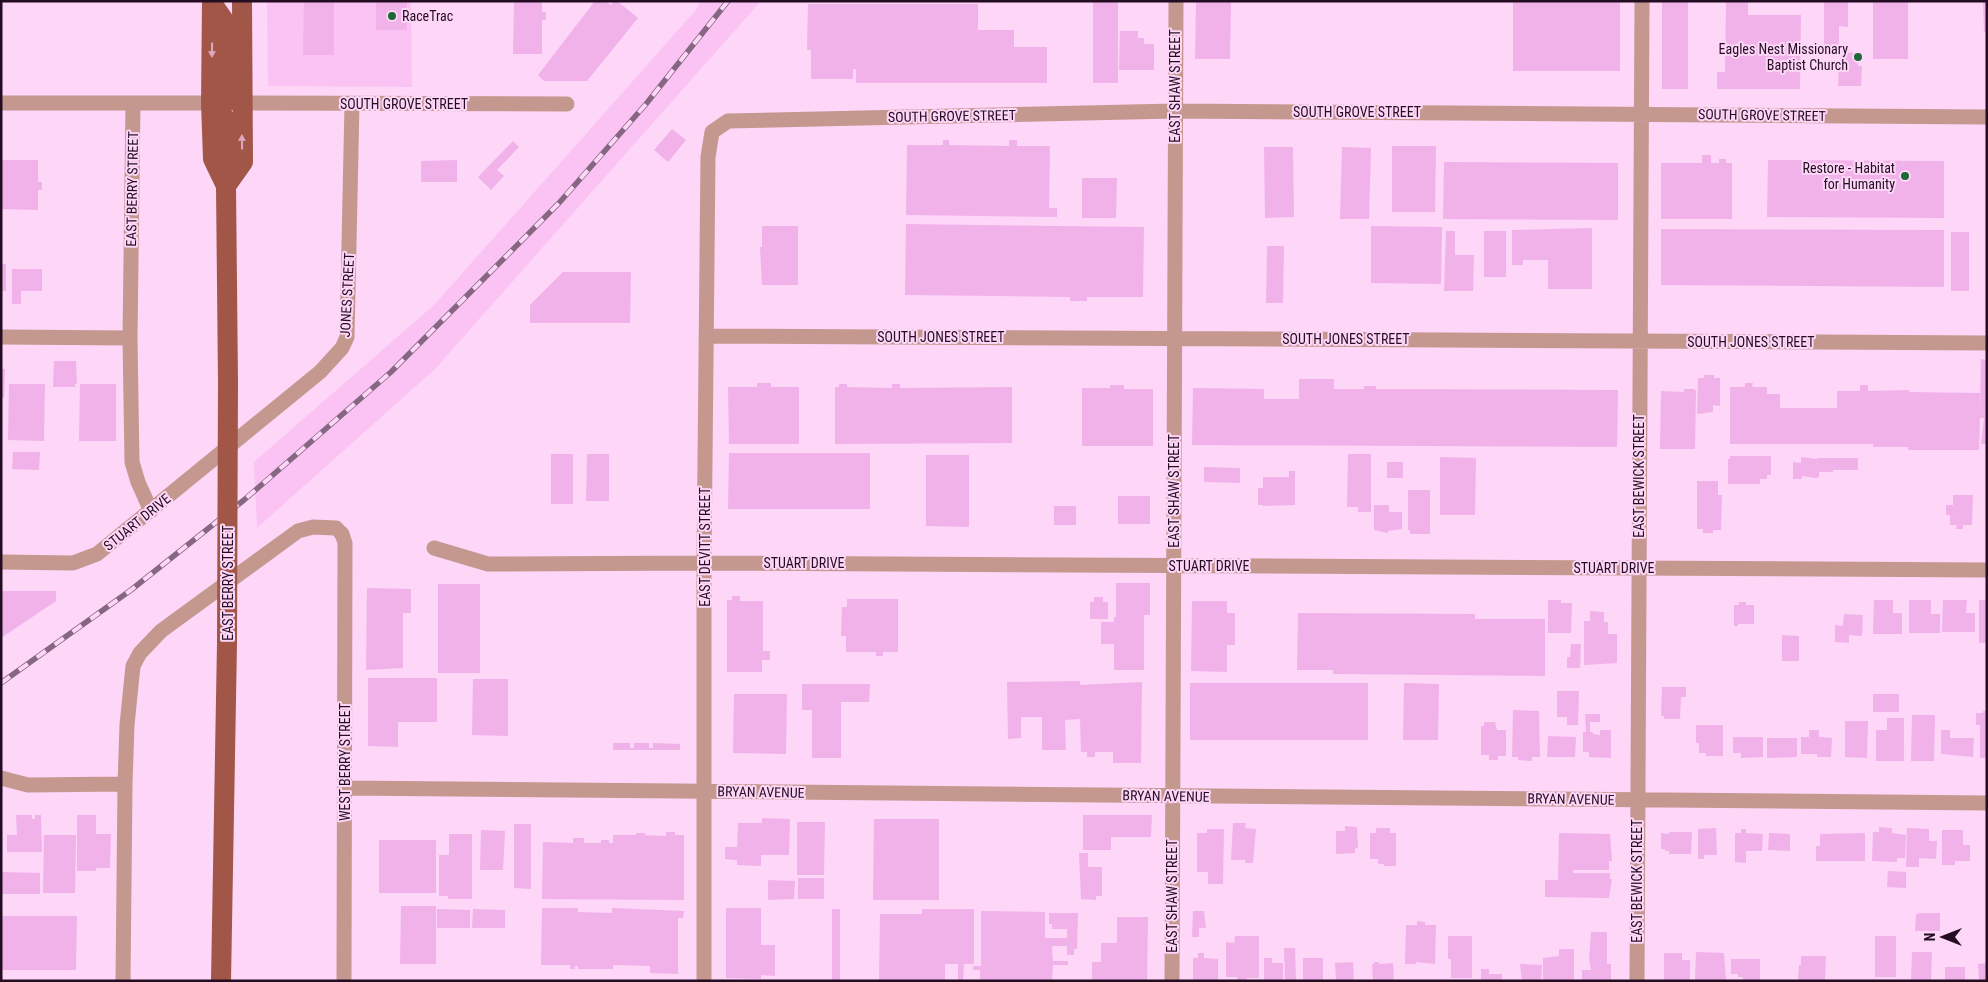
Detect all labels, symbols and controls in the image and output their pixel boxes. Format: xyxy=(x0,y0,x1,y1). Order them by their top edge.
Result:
place label: RaceTrac xyxy=(402,8,453,24)
marker: RaceTrac xyxy=(386,10,398,22)
street label: EAST SHAW STREET xyxy=(1167,29,1183,143)
place label: Eagles Nest Missionary Baptist Church xyxy=(1719,41,1848,73)
one-way arrow xyxy=(208,42,216,58)
marker: Eagles Nest Missionary Baptist Church xyxy=(1852,51,1864,63)
street label: SOUTH GROVE STREET xyxy=(340,96,468,112)
street label: SOUTH GROVE STREET xyxy=(1293,104,1421,120)
street label: SOUTH GROVE STREET xyxy=(1698,106,1826,124)
street label: SOUTH GROVE STREET xyxy=(888,107,1016,125)
street label: EAST BERRY STREET xyxy=(123,131,141,247)
one-way arrow xyxy=(238,134,246,150)
place label: Restore - Habitat for Humanity xyxy=(1802,160,1895,192)
marker: Restore - Habitat for Humanity xyxy=(1899,170,1911,182)
street label: JONES STREET xyxy=(337,252,357,338)
street label: SOUTH JONES STREET xyxy=(877,329,1005,345)
street label: SOUTH JONES STREET xyxy=(1282,331,1410,347)
street label: SOUTH JONES STREET xyxy=(1687,334,1815,350)
street label: EAST BEWICK STREET xyxy=(1631,414,1647,538)
street label: EAST SHAW STREET xyxy=(1166,434,1182,548)
street label: EAST DEVITT STREET xyxy=(697,487,713,607)
street label: STUART DRIVE xyxy=(100,490,174,554)
street label: EAST BERRY STREET xyxy=(220,525,236,641)
street label: STUART DRIVE xyxy=(763,555,845,571)
street label: STUART DRIVE xyxy=(1168,558,1250,574)
street label: STUART DRIVE xyxy=(1573,560,1655,576)
street label: WEST BERRY STREET xyxy=(337,703,353,821)
street label: BRYAN AVENUE xyxy=(717,783,805,801)
street label: BRYAN AVENUE xyxy=(1122,787,1210,805)
street label: BRYAN AVENUE xyxy=(1527,790,1615,808)
street label: EAST BEWICK STREET xyxy=(1629,819,1645,943)
street label: EAST SHAW STREET xyxy=(1164,839,1180,953)
north arrow xyxy=(1918,912,1968,962)
text: N xyxy=(1922,933,1938,941)

